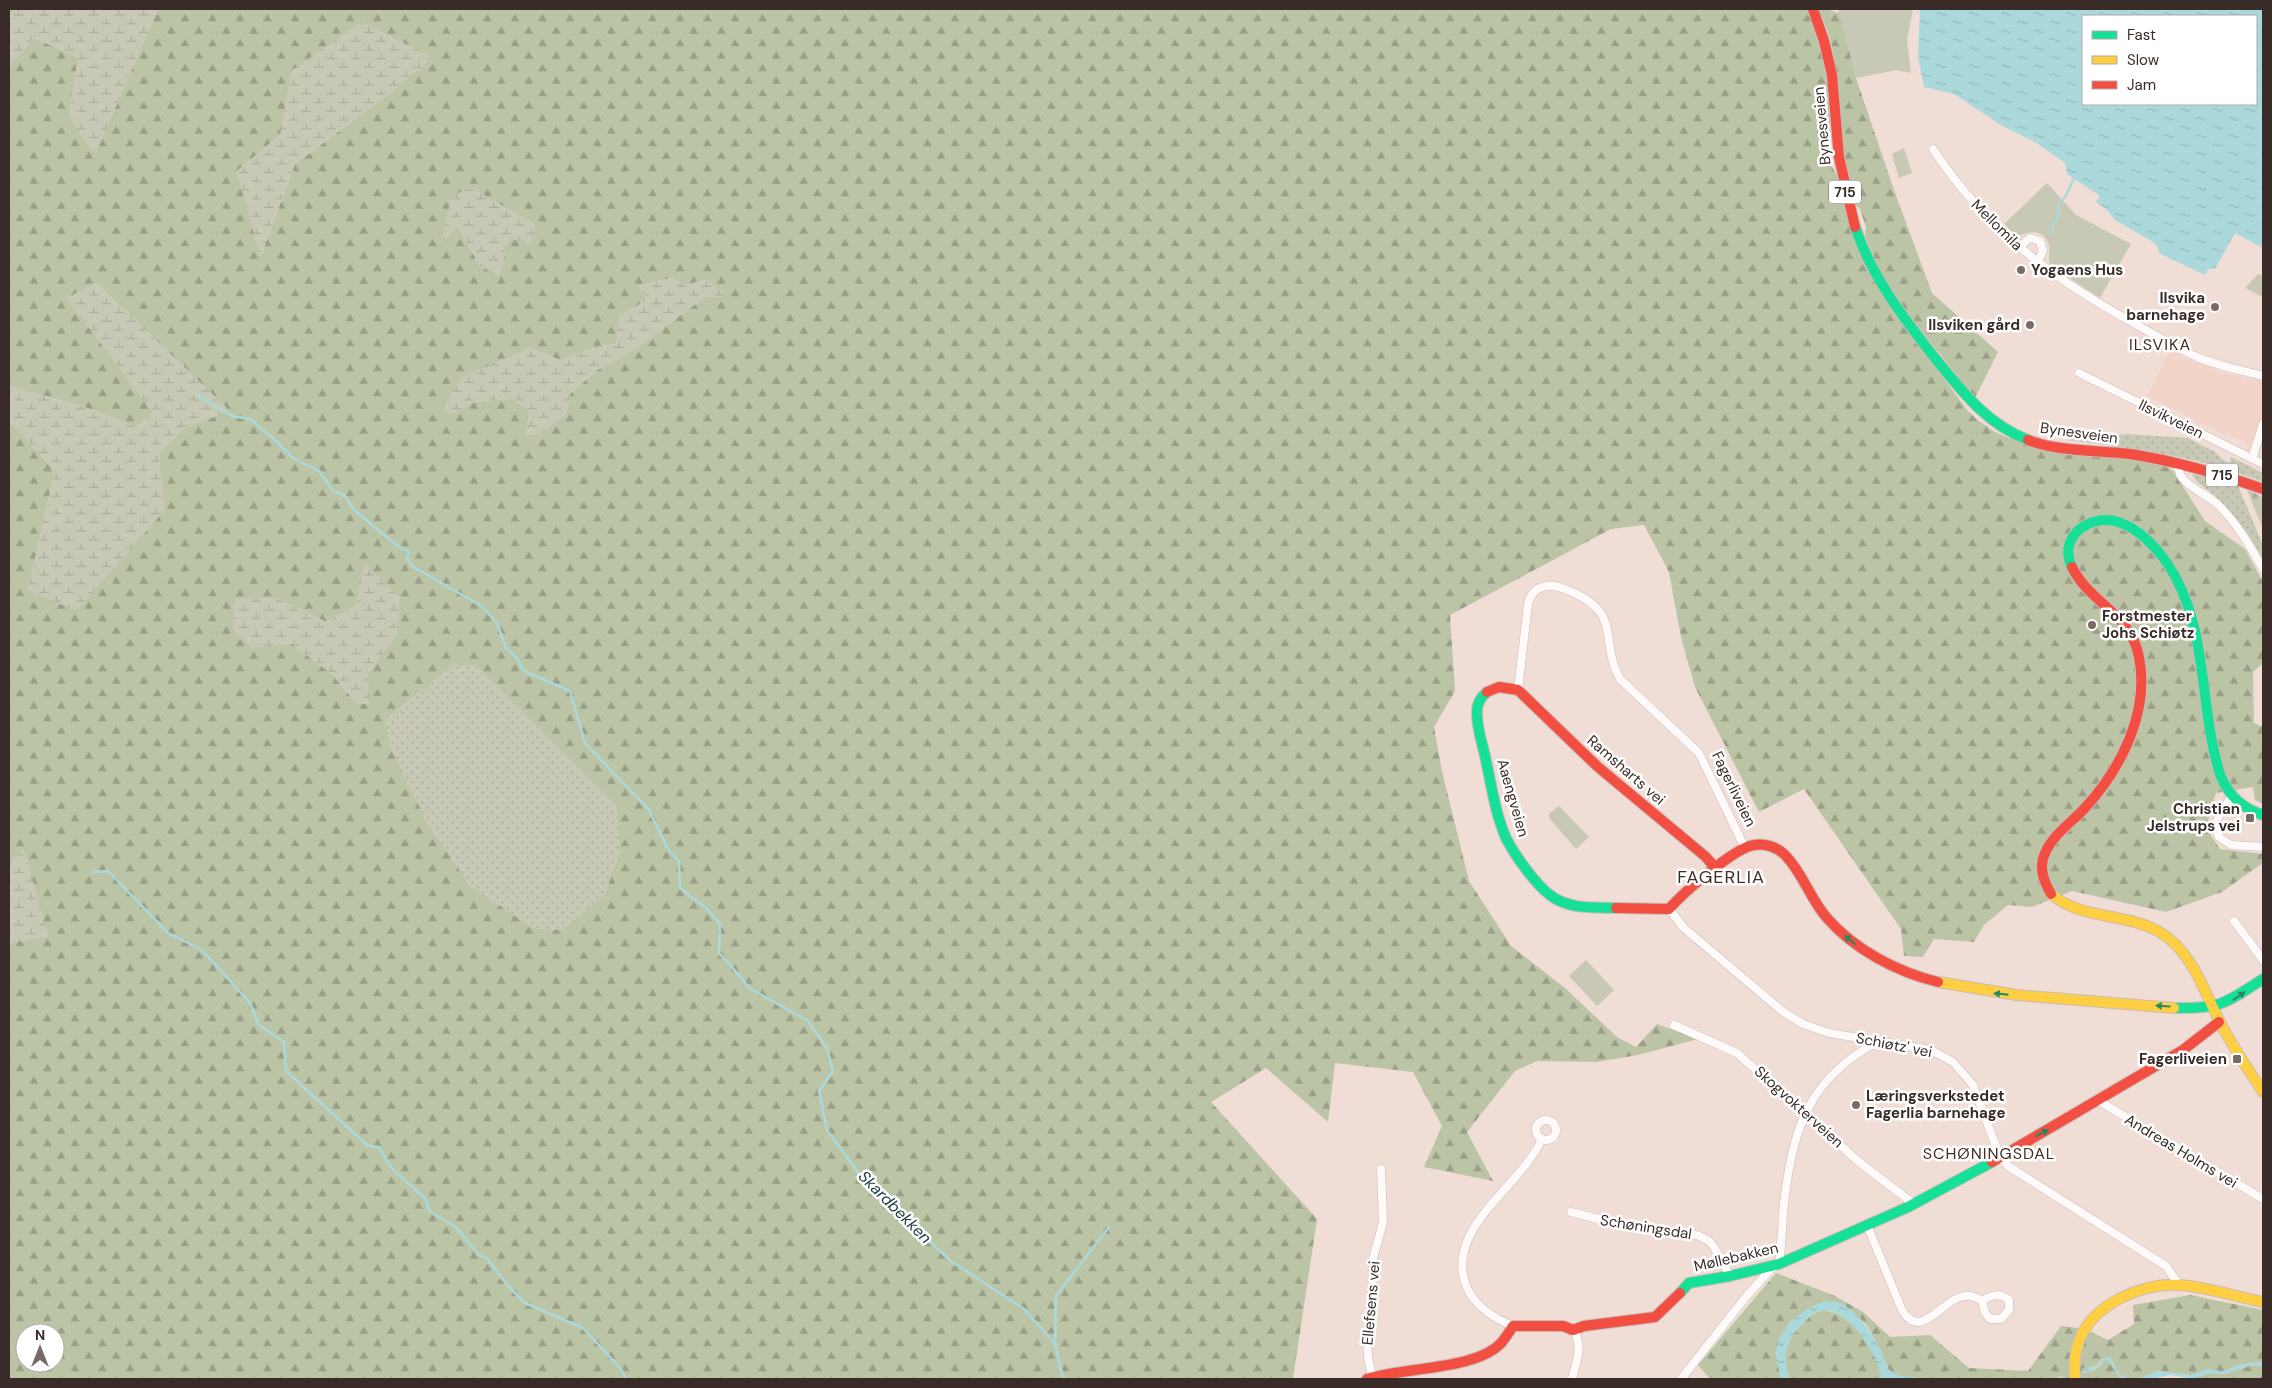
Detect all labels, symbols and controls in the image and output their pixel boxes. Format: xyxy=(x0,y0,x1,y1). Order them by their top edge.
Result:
legend xyxy=(2082,15,2257,105)
text: Fast xyxy=(2127,25,2156,45)
text: Slow xyxy=(2127,50,2160,70)
text: Jam xyxy=(2127,75,2156,95)
street label: Bynesveien xyxy=(1809,86,1835,166)
road number: 715 xyxy=(1829,180,1861,203)
street label: Mellomila xyxy=(1967,195,2027,255)
place label: Yogaens Hus xyxy=(2031,260,2123,280)
marker: Yogaens Hus xyxy=(2015,264,2027,276)
place label: Ilsvika barnehage xyxy=(2126,288,2205,325)
marker: Ilsvika barnehage xyxy=(2209,301,2221,313)
place label: Ilsviken gård xyxy=(1928,315,2020,335)
marker: Ilsviken gård xyxy=(2024,319,2036,331)
district label: ILSVIKA xyxy=(2129,334,2191,355)
street label: Ilsvikveien xyxy=(2135,395,2207,443)
street label: Bynesveien xyxy=(2039,418,2119,448)
road number: 715 xyxy=(2206,464,2238,486)
place label: Forstmester Johs Schiøtz xyxy=(2102,606,2194,643)
marker: Forstmester Johs Schiøtz xyxy=(2086,619,2098,631)
street label: Ramsharts vei xyxy=(1583,731,1669,809)
street label: Fagerliveien xyxy=(1707,748,1761,830)
street label: Aaengveien xyxy=(1492,757,1534,839)
place label: Christian Jelstrups vei xyxy=(2147,799,2240,836)
marker: Christian Jelstrups vei xyxy=(2244,812,2256,824)
district label: FAGERLIA xyxy=(1677,865,1765,889)
one-way arrow xyxy=(1844,934,1857,945)
one-way arrow xyxy=(1992,990,2008,998)
one-way arrow xyxy=(2232,991,2246,1001)
one-way arrow xyxy=(2154,1002,2170,1010)
street label: Schiøtz' vei xyxy=(1854,1028,1934,1062)
place label: Fagerliveien xyxy=(2139,1049,2227,1069)
marker: Fagerliveien xyxy=(2231,1053,2243,1065)
street label: Skogvokterveien xyxy=(1750,1062,1848,1152)
place label: Læringsverkstedet Fagerlia barnehage xyxy=(1866,1086,2005,1123)
marker: Læringsverkstedet Fagerlia barnehage xyxy=(1850,1099,1862,1111)
street label: Andreas Holms vei xyxy=(2121,1109,2241,1193)
one-way arrow xyxy=(2036,1128,2049,1137)
district label: SCHØNINGSDAL xyxy=(1923,1143,2055,1164)
water label: Skardbekken xyxy=(854,1166,936,1248)
street label: Schøningsdal xyxy=(1599,1210,1693,1244)
street label: Møllebakken xyxy=(1692,1238,1780,1276)
street label: Ellefsens vei xyxy=(1357,1260,1385,1346)
north arrow xyxy=(15,1323,65,1373)
text: N xyxy=(35,1326,45,1344)

